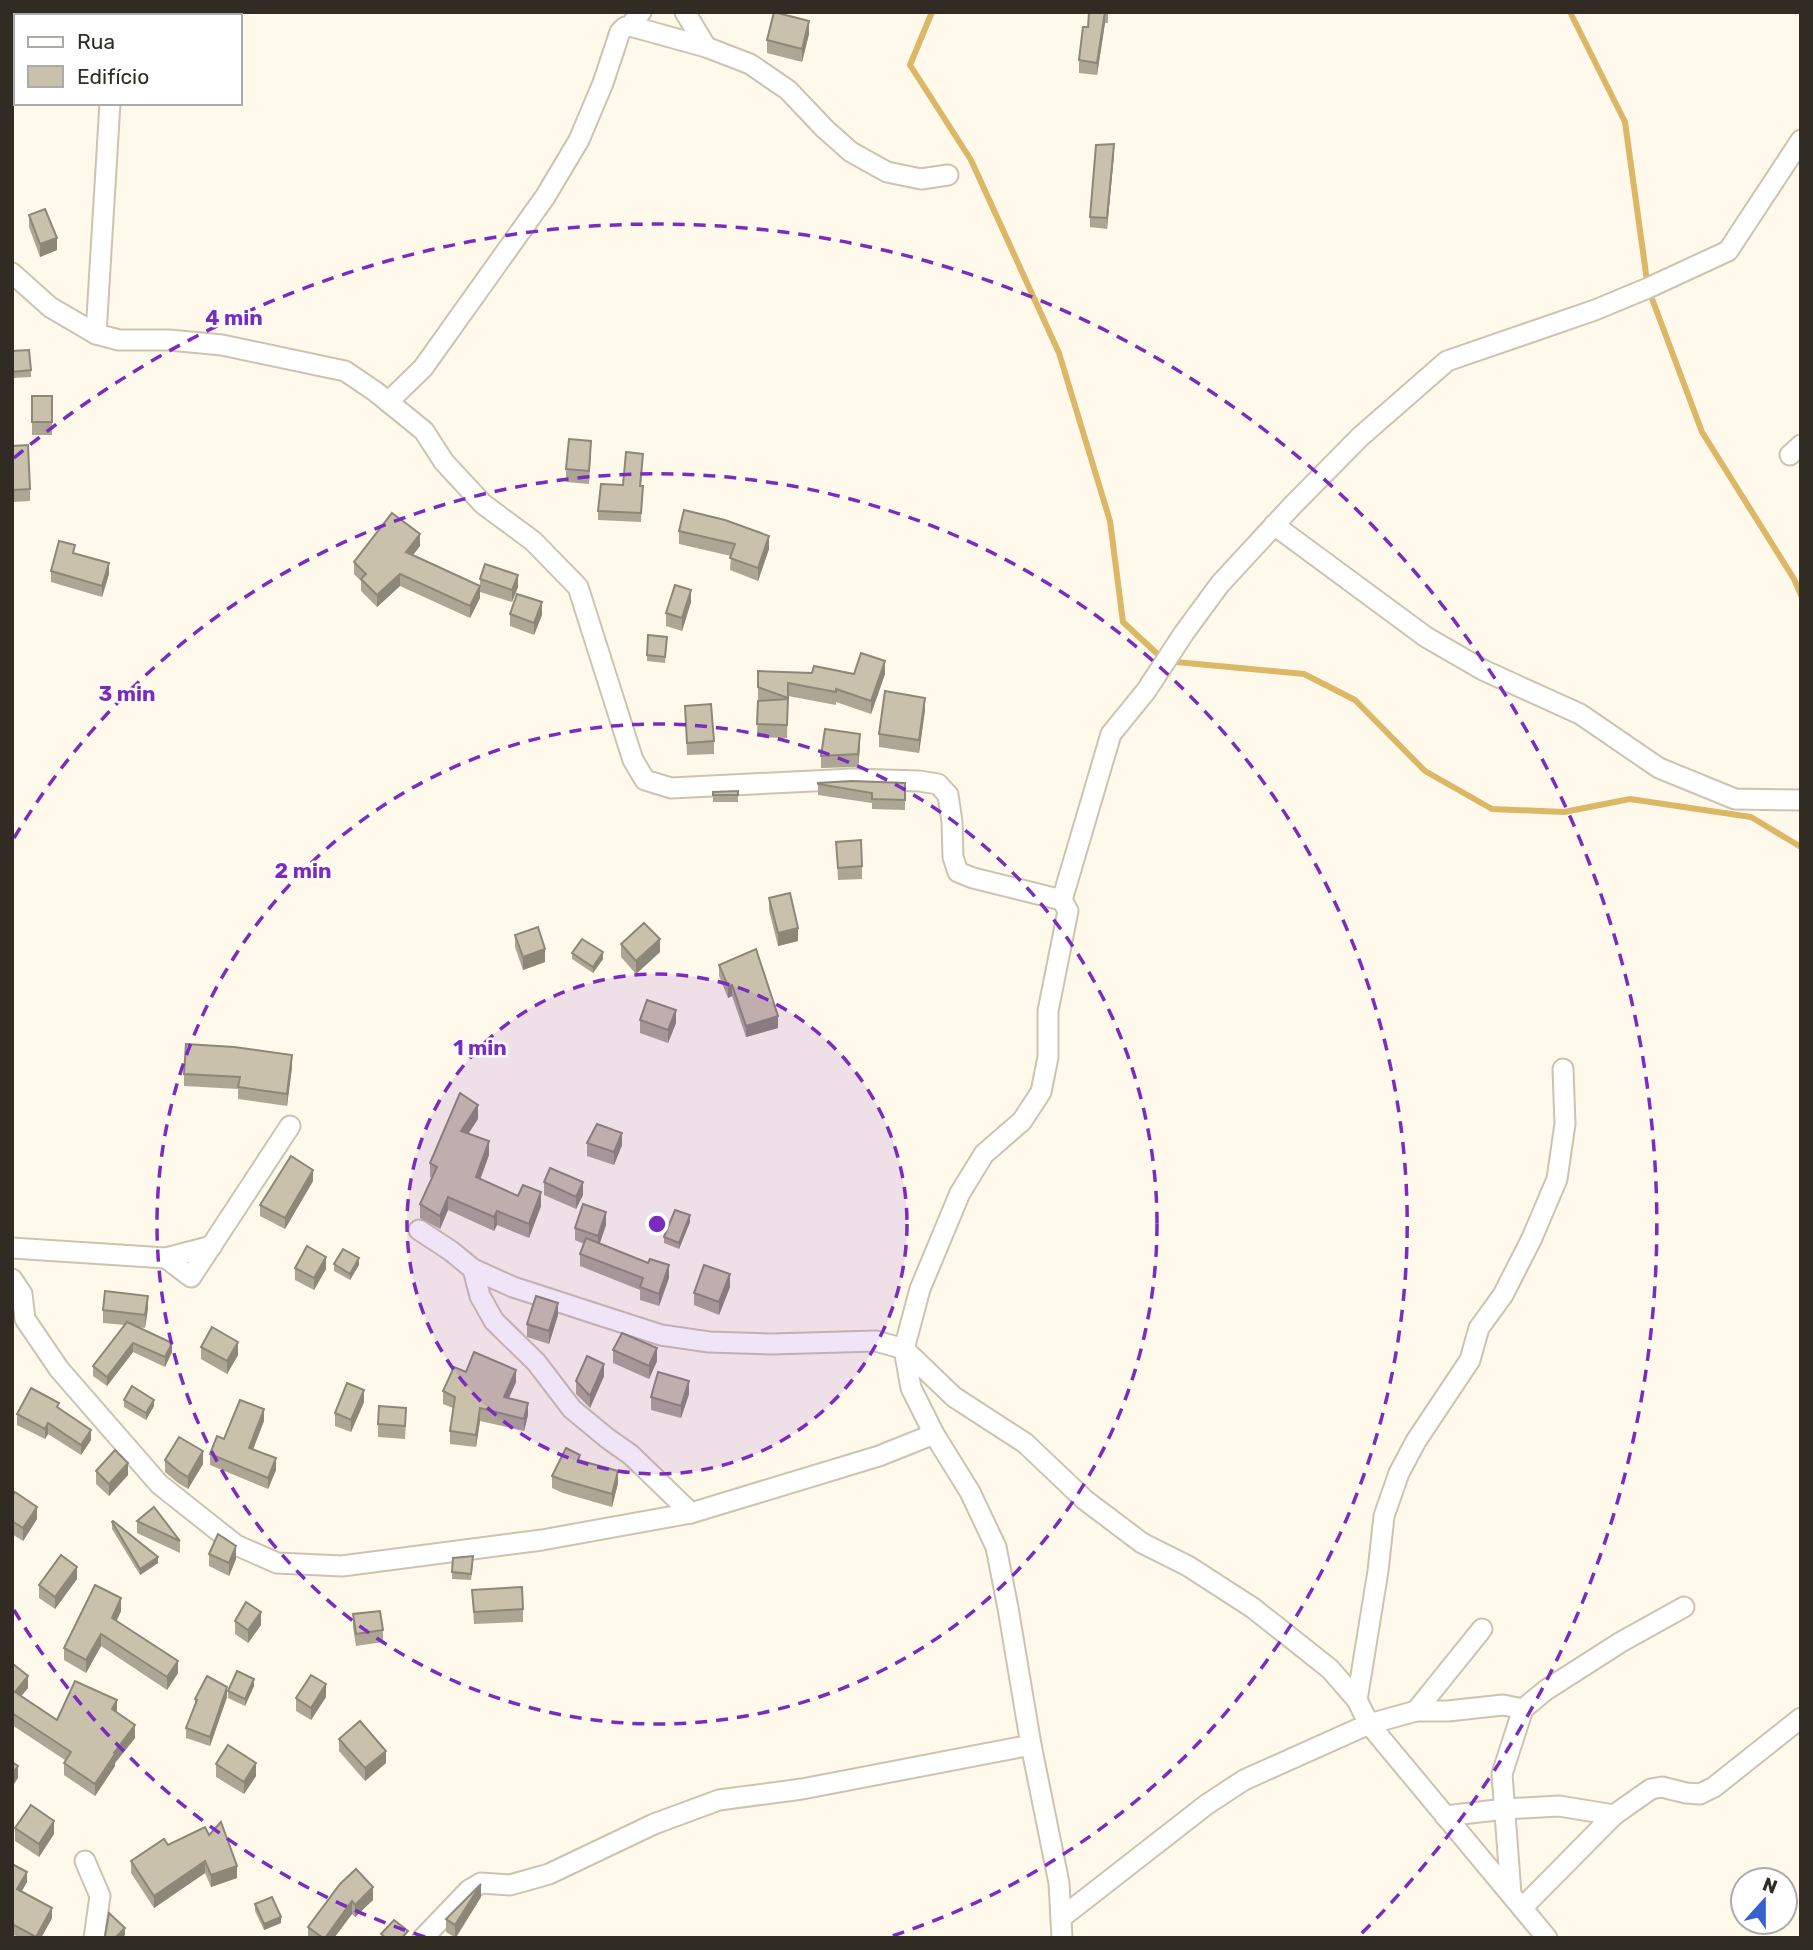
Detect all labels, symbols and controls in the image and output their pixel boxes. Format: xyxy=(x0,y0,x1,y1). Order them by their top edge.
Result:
legend xyxy=(14,14,242,105)
text: Rua xyxy=(77,29,115,54)
text: Edifício xyxy=(77,64,149,89)
text: 4 min xyxy=(205,305,263,330)
text: 3 min xyxy=(98,681,156,706)
text: 2 min xyxy=(275,858,331,883)
text: 1 min xyxy=(453,1035,507,1060)
centre of rings xyxy=(645,1212,669,1236)
north arrow xyxy=(1729,1866,1799,1936)
text: N xyxy=(1759,1872,1780,1899)

